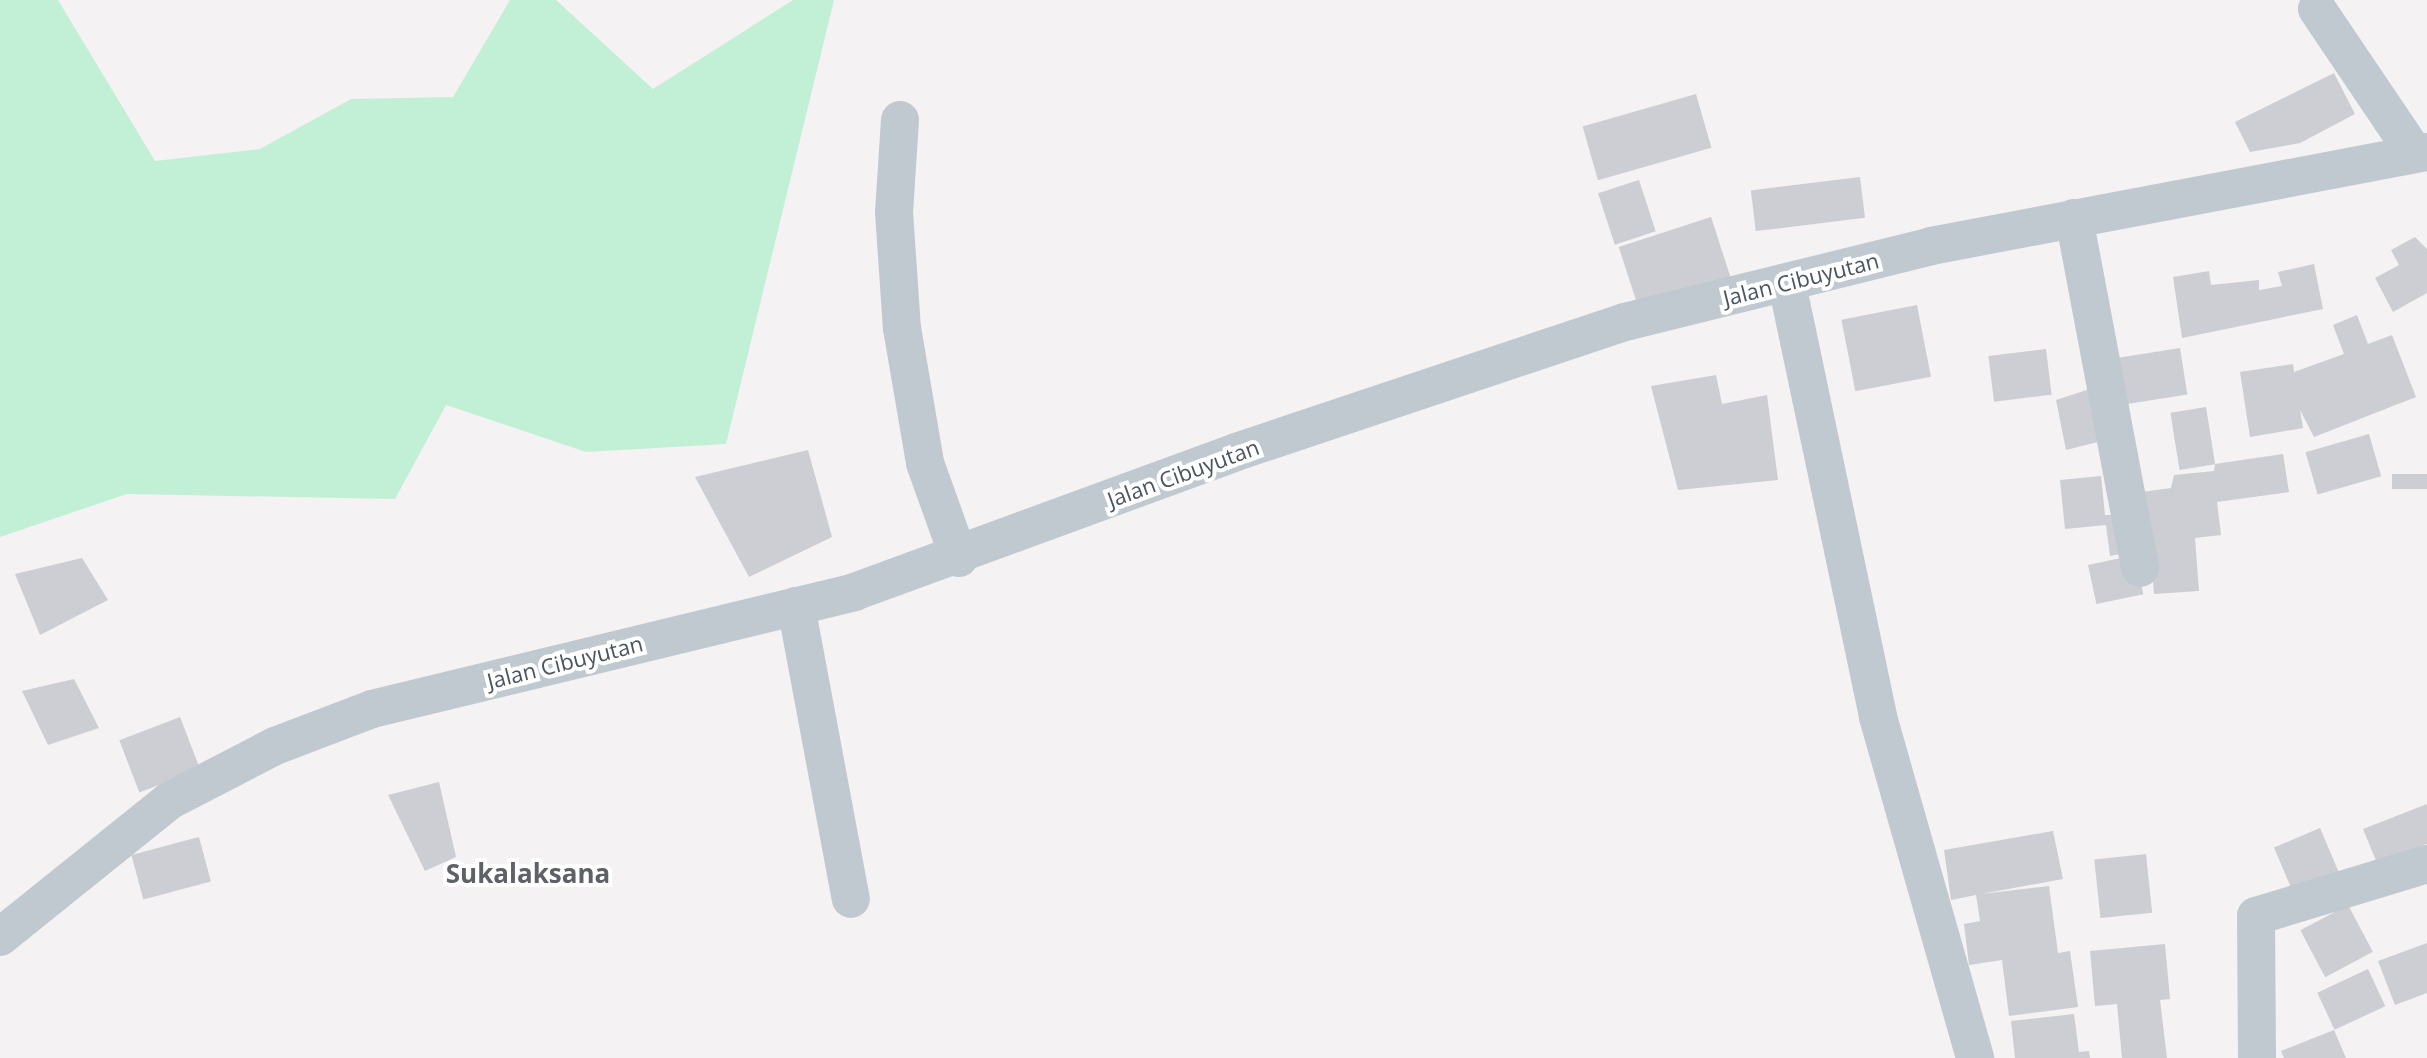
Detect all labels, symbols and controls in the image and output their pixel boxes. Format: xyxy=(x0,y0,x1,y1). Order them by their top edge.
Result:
street label: Jalan Cibuyutan xyxy=(1720,247,1882,311)
street label: Jalan Cibuyutan xyxy=(1104,433,1262,513)
street label: Jalan Cibuyutan xyxy=(484,630,646,694)
district label: Sukalaksana xyxy=(446,858,610,890)

